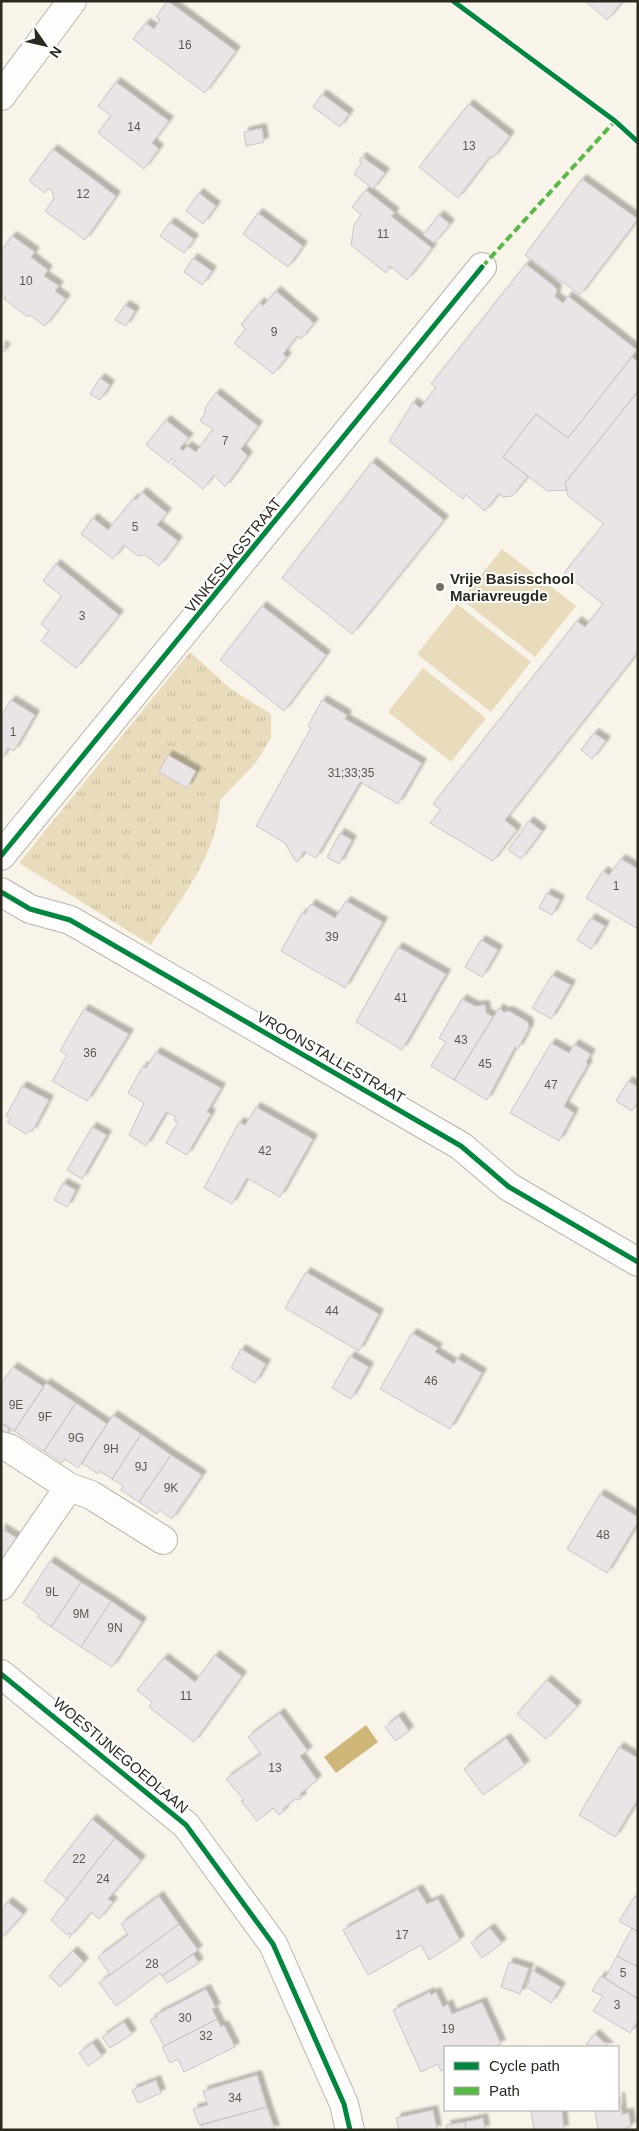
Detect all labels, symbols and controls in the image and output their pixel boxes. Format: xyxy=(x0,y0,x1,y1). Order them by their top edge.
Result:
north arrow xyxy=(20,20,70,70)
house number: 16 xyxy=(178,38,192,52)
text: N xyxy=(46,44,65,61)
house number: 14 xyxy=(127,120,141,134)
house number: 13 xyxy=(462,139,476,153)
house number: 12 xyxy=(76,187,90,201)
house number: 11 xyxy=(377,227,390,241)
house number: 10 xyxy=(19,274,33,288)
house number: 9 xyxy=(271,325,278,339)
house number: 7 xyxy=(222,434,229,448)
street label: VINKESLAGSTRAAT xyxy=(181,494,285,616)
house number: 5 xyxy=(132,520,139,534)
place label: Vrije Basisschool Mariavreugde xyxy=(450,570,574,604)
marker: Vrije Basisschool Mariavreugde xyxy=(434,581,446,593)
house number: 3 xyxy=(79,609,86,623)
house number: 1 xyxy=(10,725,17,739)
house number: 31;33;35 xyxy=(328,766,375,780)
house number: 1 xyxy=(613,879,620,893)
house number: 39 xyxy=(325,930,339,944)
house number: 41 xyxy=(394,991,408,1005)
street label: VROONSTALLESTRAAT xyxy=(254,1008,408,1106)
house number: 43 xyxy=(454,1033,468,1047)
house number: 36 xyxy=(83,1046,97,1060)
house number: 45 xyxy=(478,1057,492,1071)
house number: 47 xyxy=(544,1078,558,1092)
house number: 42 xyxy=(258,1144,272,1158)
house number: 44 xyxy=(325,1304,339,1318)
house number: 46 xyxy=(424,1374,438,1388)
house number: 9E xyxy=(9,1398,23,1412)
house number: 9F xyxy=(38,1410,52,1424)
house number: 9G xyxy=(68,1431,84,1445)
house number: 9H xyxy=(103,1442,119,1456)
house number: 9J xyxy=(135,1460,147,1474)
house number: 9K xyxy=(164,1481,178,1495)
house number: 48 xyxy=(596,1528,610,1542)
house number: 9L xyxy=(45,1585,59,1599)
house number: 9M xyxy=(73,1607,89,1621)
house number: 9N xyxy=(107,1621,123,1635)
house number: 11 xyxy=(180,1689,193,1703)
street label: WOESTIJNEGOEDLAAN xyxy=(50,1694,192,1816)
house number: 13 xyxy=(268,1761,282,1775)
house number: 22 xyxy=(72,1852,86,1866)
house number: 24 xyxy=(96,1872,110,1886)
house number: 17 xyxy=(395,1928,409,1942)
house number: 28 xyxy=(145,1957,159,1971)
house number: 5 xyxy=(620,1966,627,1980)
house number: 3 xyxy=(614,1998,621,2012)
house number: 30 xyxy=(178,2011,192,2025)
house number: 19 xyxy=(441,2022,455,2036)
house number: 32 xyxy=(199,2029,213,2043)
legend xyxy=(444,2046,619,2111)
text: Cycle path xyxy=(489,2057,560,2074)
text: Path xyxy=(489,2082,520,2099)
house number: 34 xyxy=(228,2091,242,2105)

